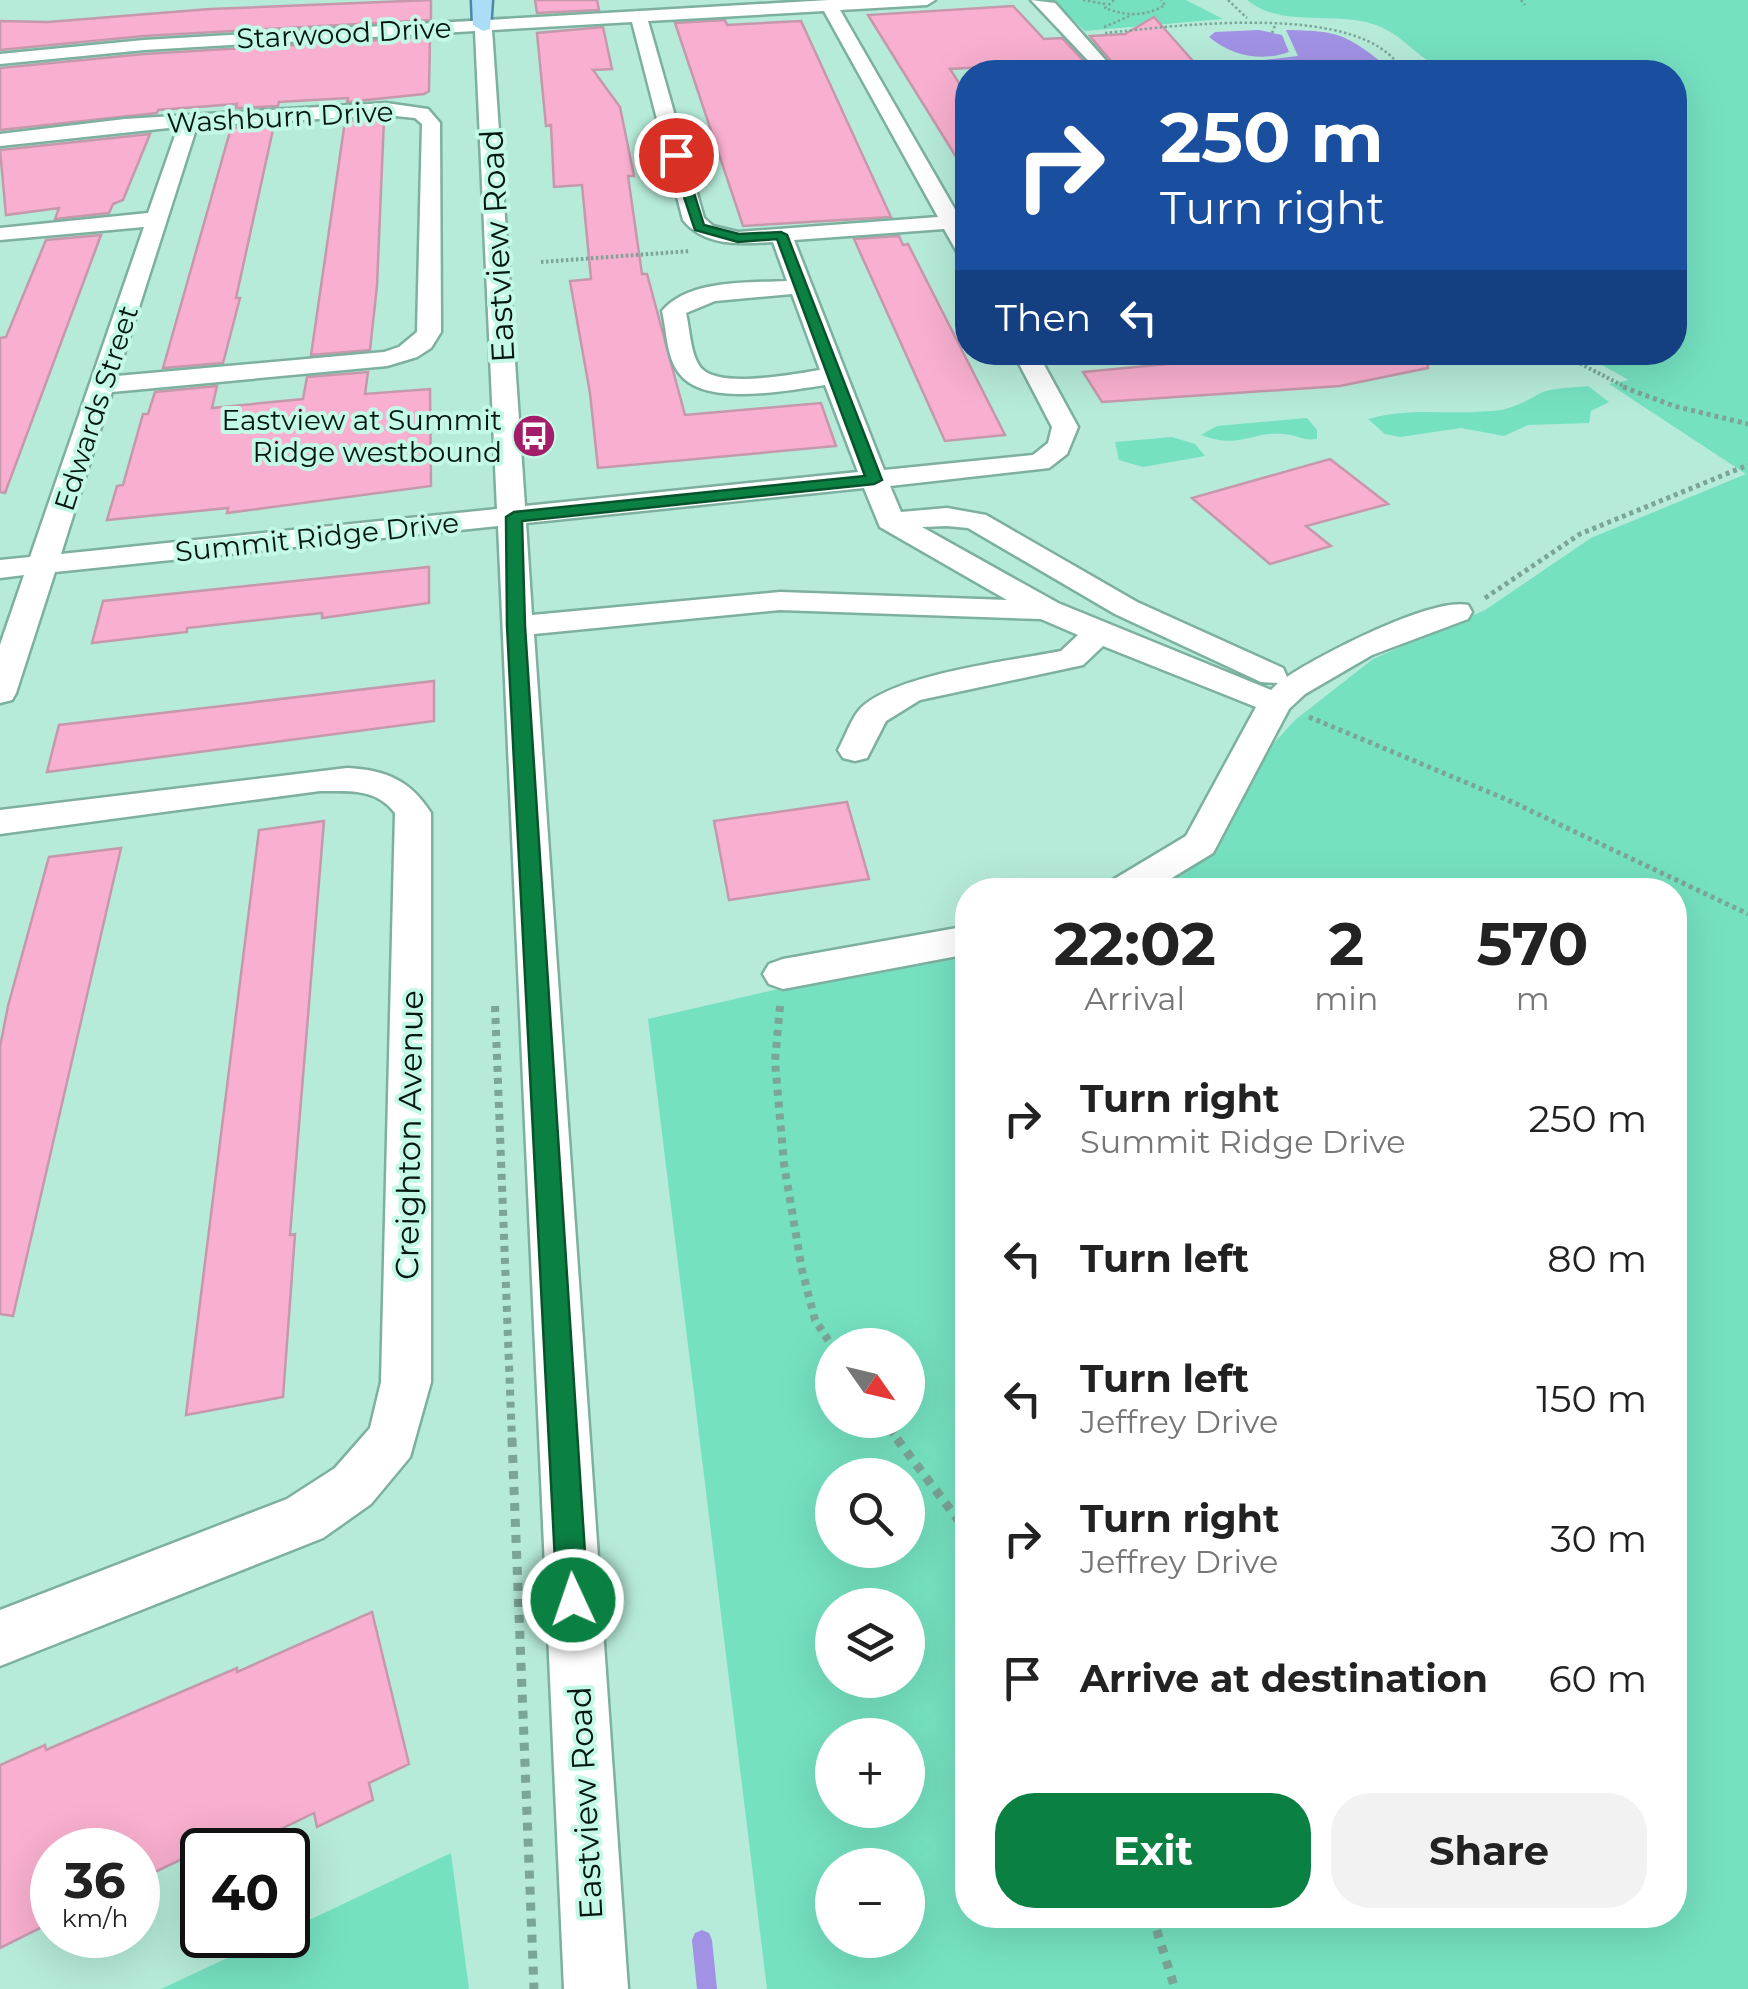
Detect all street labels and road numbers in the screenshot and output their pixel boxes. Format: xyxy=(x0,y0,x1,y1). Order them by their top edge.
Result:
street label: Starwood Drive xyxy=(236,10,452,56)
street label: Washburn Drive xyxy=(166,94,394,140)
street label: Eastview Road xyxy=(471,128,523,364)
street label: Edwards Street xyxy=(47,301,145,515)
street label: Summit Ridge Drive xyxy=(174,505,460,569)
street label: Creighton Avenue xyxy=(387,990,431,1280)
street label: Eastview Road xyxy=(559,1685,611,1921)

